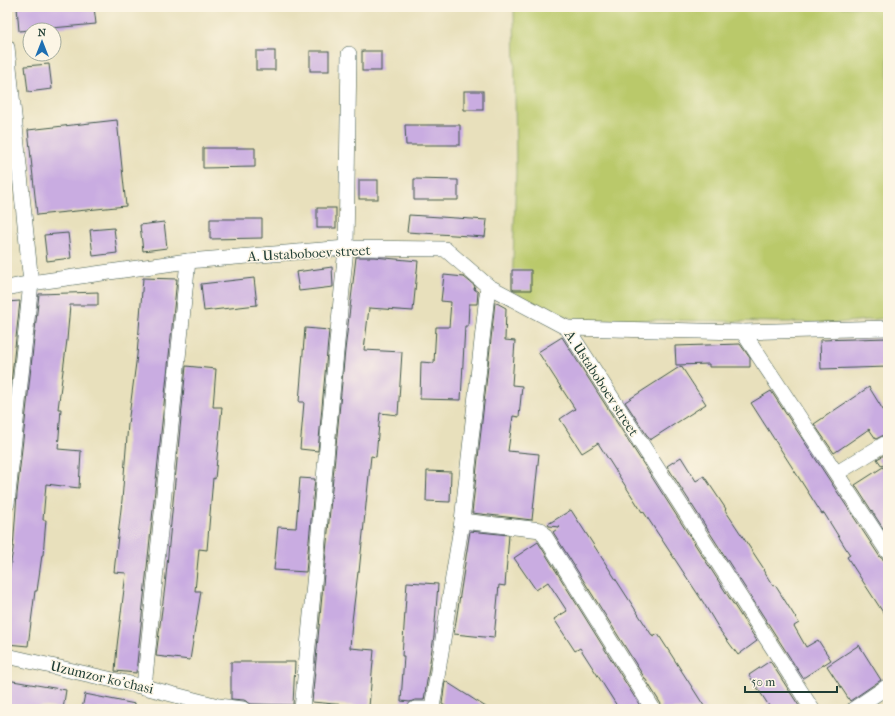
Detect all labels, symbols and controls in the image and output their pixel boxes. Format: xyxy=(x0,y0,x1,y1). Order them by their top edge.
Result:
north arrow xyxy=(22,22,62,62)
text: N xyxy=(38,26,47,39)
street label: A. Ustaboboev street xyxy=(246,242,371,265)
street label: A. Ustaboboev street xyxy=(560,326,642,439)
street label: Uzumzor ko'chasi xyxy=(49,657,155,698)
scale bar xyxy=(745,668,837,694)
text: 50 m xyxy=(751,675,775,689)

